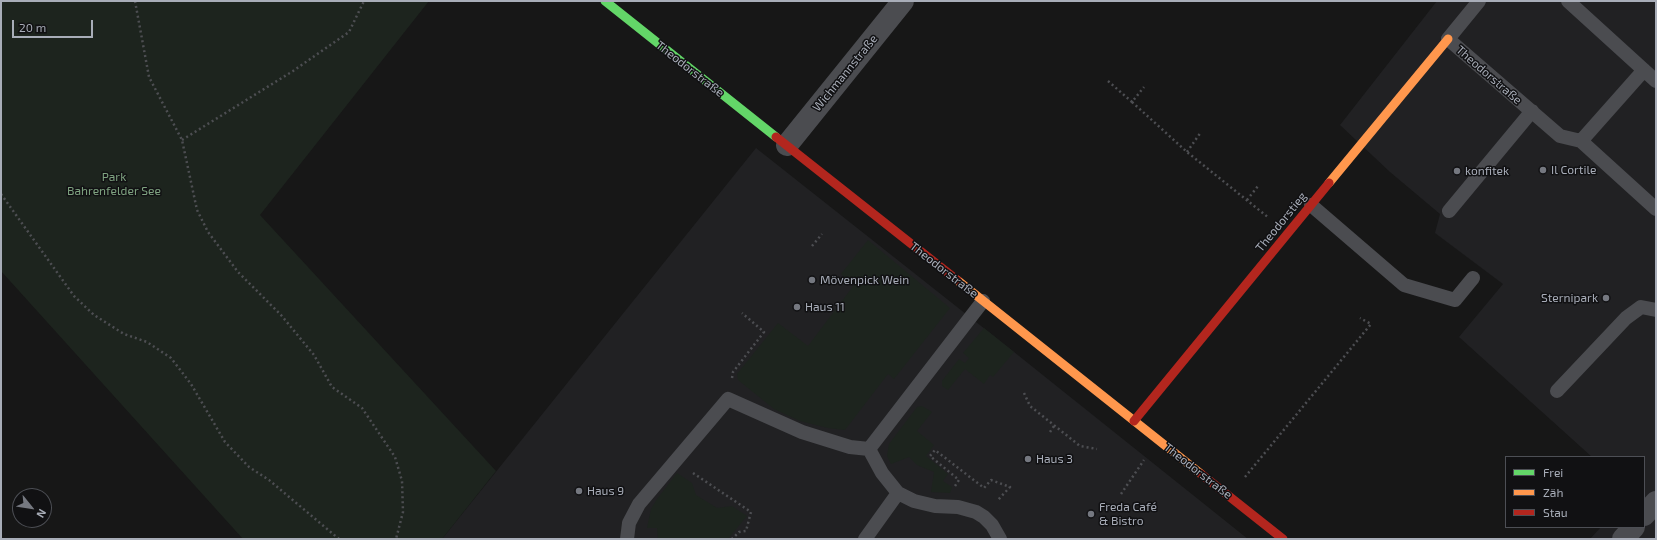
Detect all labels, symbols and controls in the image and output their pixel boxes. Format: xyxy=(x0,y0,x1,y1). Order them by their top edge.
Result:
scale bar xyxy=(14,12,95,38)
text: 20 m xyxy=(19,20,46,34)
street label: Wichmannstraße xyxy=(810,32,880,114)
street label: Theodorstraße xyxy=(653,38,727,100)
street label: Theodorstraße xyxy=(1453,43,1525,107)
place label: Il Cortile xyxy=(1551,163,1596,177)
place label: konfitek xyxy=(1465,164,1509,178)
marker: Il Cortile xyxy=(1538,165,1548,175)
marker: konfitek xyxy=(1452,166,1462,176)
park label: Park Bahrenfelder See xyxy=(67,170,161,198)
street label: Theodorstieg xyxy=(1253,189,1309,255)
street label: Theodorstraße xyxy=(907,239,981,301)
place label: Mövenpick Wein xyxy=(820,273,909,287)
marker: Mövenpick Wein xyxy=(807,275,817,285)
place label: Sternipark xyxy=(1541,291,1598,305)
marker: Sternipark xyxy=(1601,293,1611,303)
place label: Haus 11 xyxy=(805,300,845,314)
marker: Haus 11 xyxy=(792,302,802,312)
street label: Theodorstraße xyxy=(1161,440,1235,502)
place label: Haus 3 xyxy=(1036,452,1073,466)
marker: Haus 3 xyxy=(1023,454,1033,464)
legend xyxy=(1505,456,1645,528)
text: Frei xyxy=(1543,465,1563,479)
place label: Haus 9 xyxy=(587,484,624,498)
text: Zäh xyxy=(1543,485,1563,499)
marker: Haus 9 xyxy=(574,486,584,496)
north arrow xyxy=(12,488,52,528)
place label: Freda Café & Bistro xyxy=(1099,500,1157,528)
text: Stau xyxy=(1543,505,1568,519)
text: N xyxy=(34,507,50,520)
marker: Freda Café & Bistro xyxy=(1086,509,1096,519)

